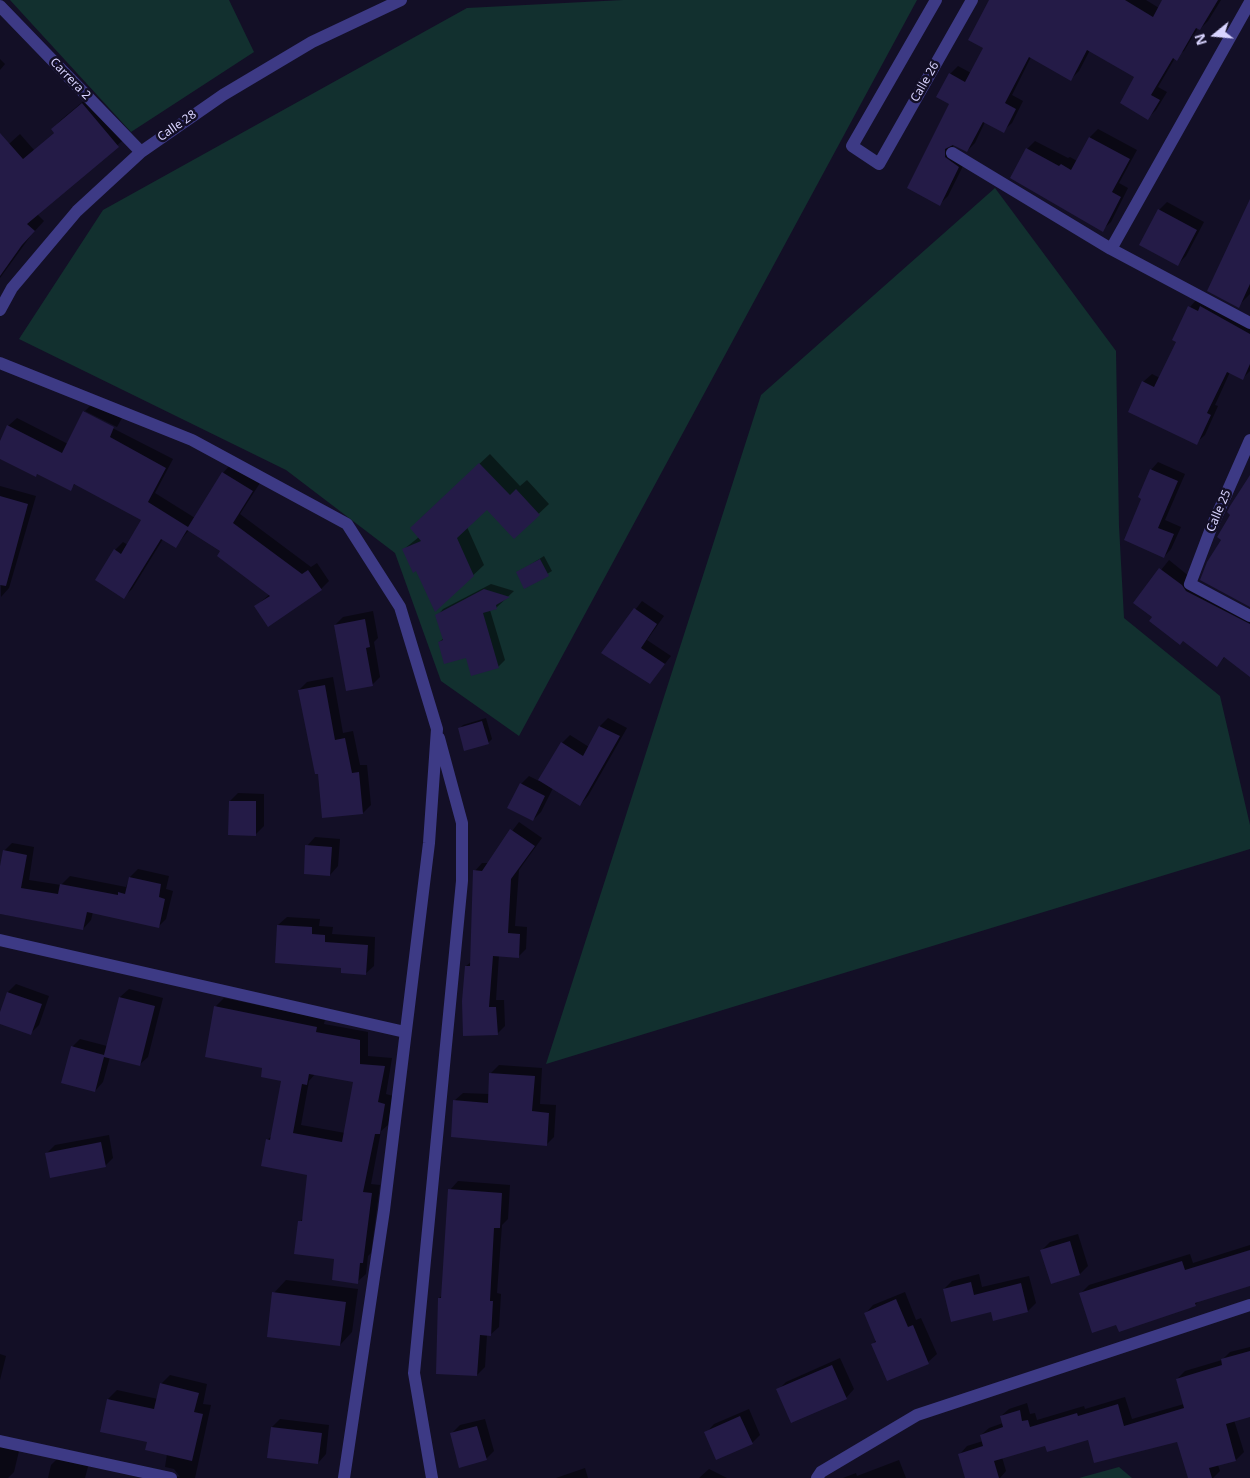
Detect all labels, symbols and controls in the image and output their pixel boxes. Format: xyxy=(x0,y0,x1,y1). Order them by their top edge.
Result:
north arrow xyxy=(1190,10,1240,60)
text: N xyxy=(1189,31,1211,48)
street label: Carrera 2 xyxy=(47,55,93,103)
street label: Calle 26 xyxy=(908,59,942,105)
street label: Calle 28 xyxy=(155,107,199,145)
street label: Calle 25 xyxy=(1204,488,1234,534)

